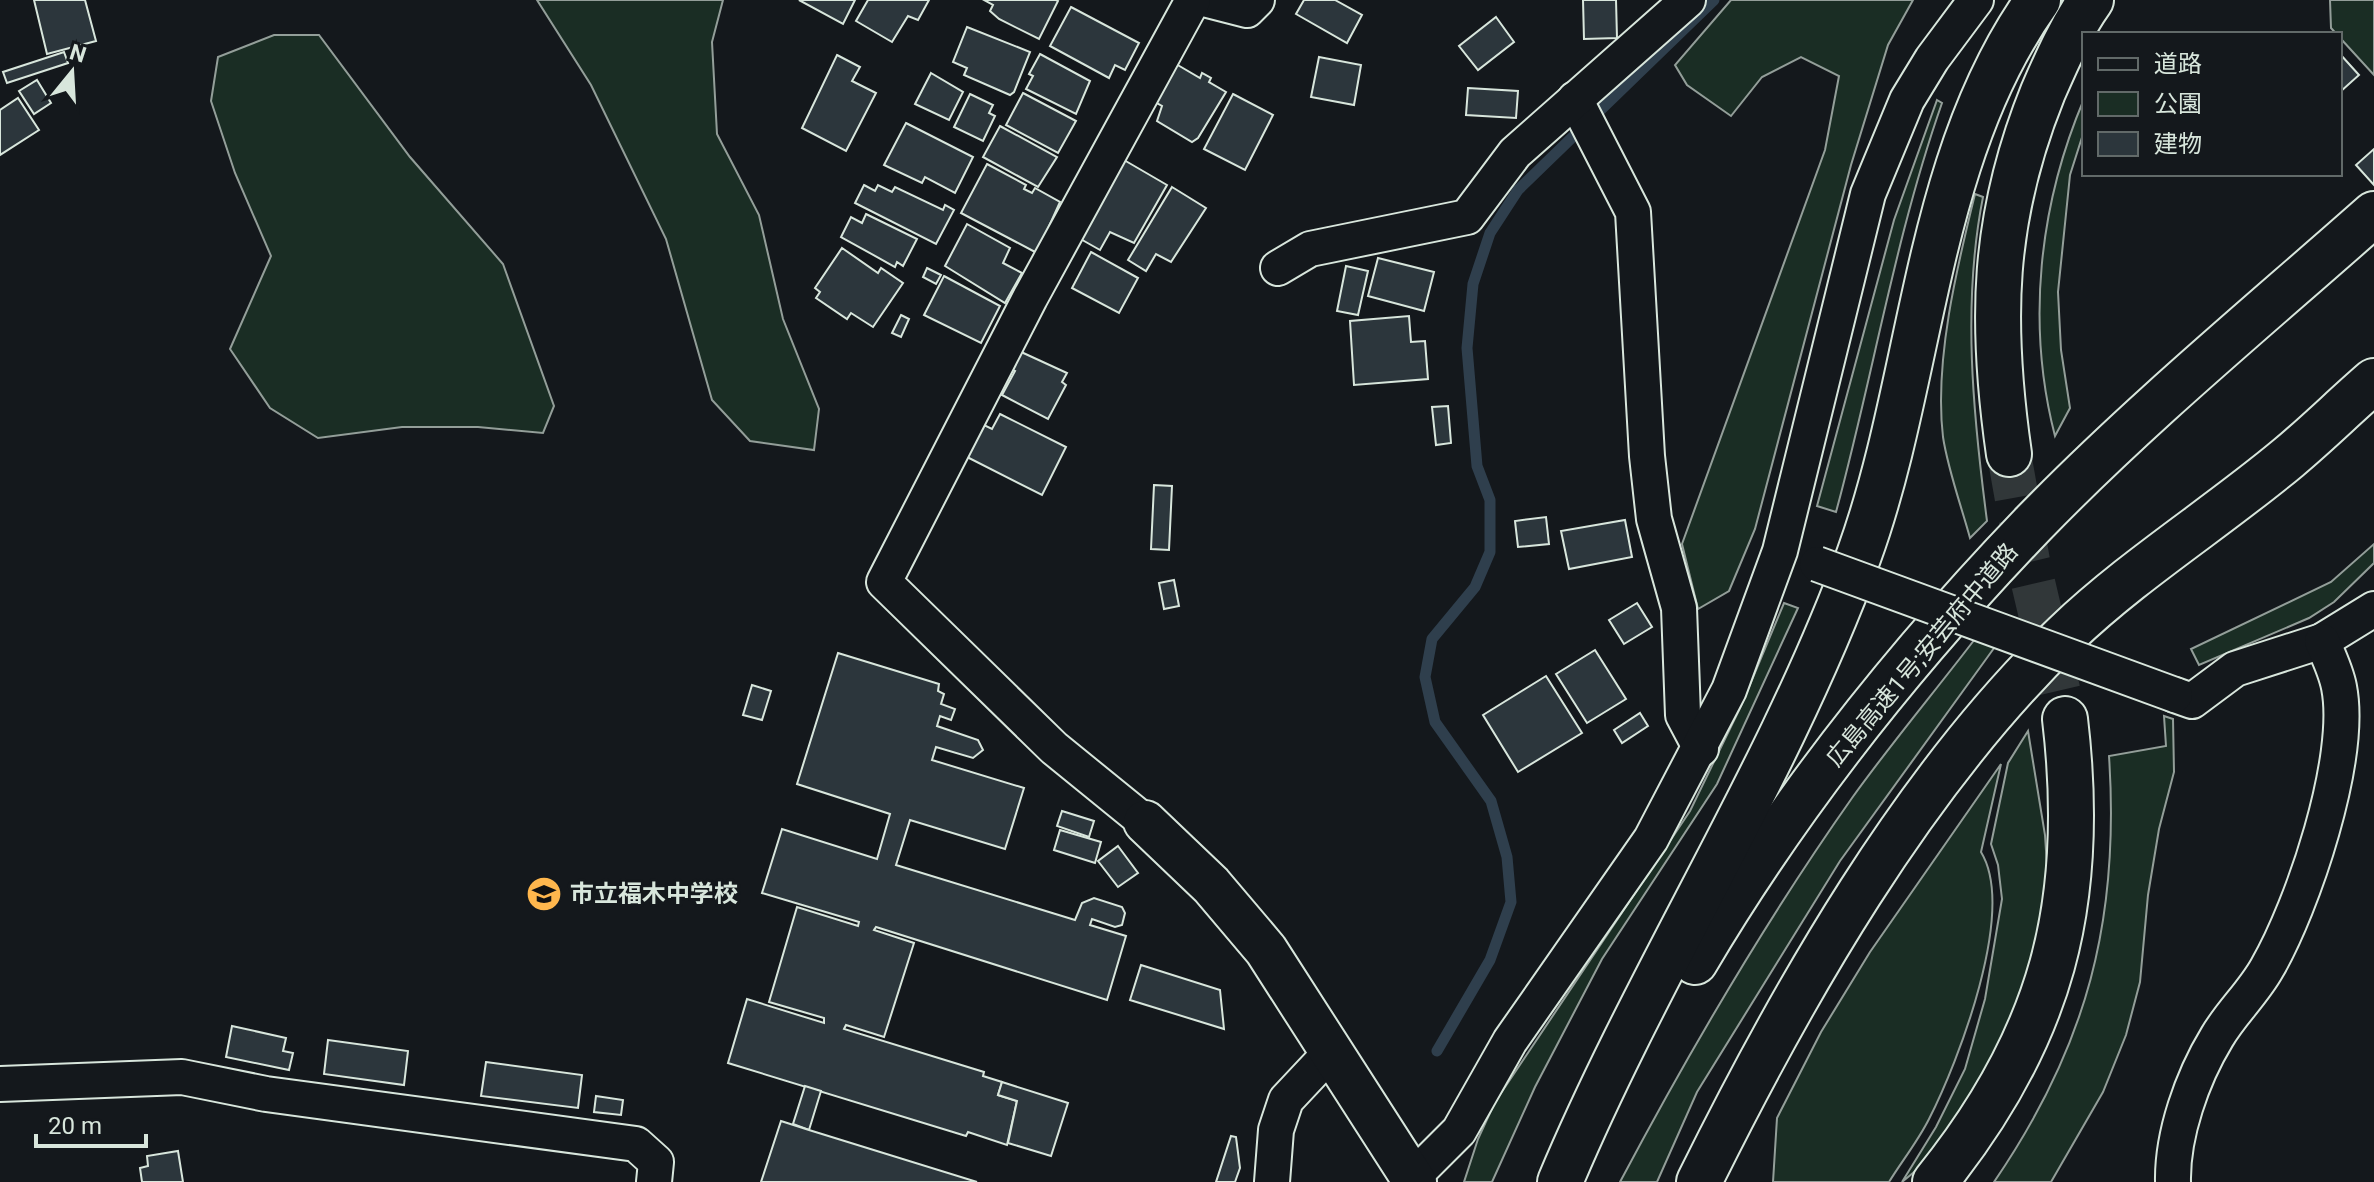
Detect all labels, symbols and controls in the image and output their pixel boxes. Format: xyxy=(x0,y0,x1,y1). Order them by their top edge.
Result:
north arrow xyxy=(32,32,112,112)
legend xyxy=(2082,32,2342,176)
text: N xyxy=(67,39,89,68)
text: 道路 xyxy=(2154,50,2202,78)
text: 公園 xyxy=(2154,90,2202,118)
text: 建物 xyxy=(2154,130,2202,158)
street label: 広島高速1号;安芸府中道路 xyxy=(1820,538,2024,772)
school or university icon: 市立福木中学校 xyxy=(525,875,563,913)
place label: 市立福木中学校 xyxy=(570,880,738,908)
scale bar xyxy=(36,1098,146,1148)
text: 20 m xyxy=(48,1112,102,1140)

